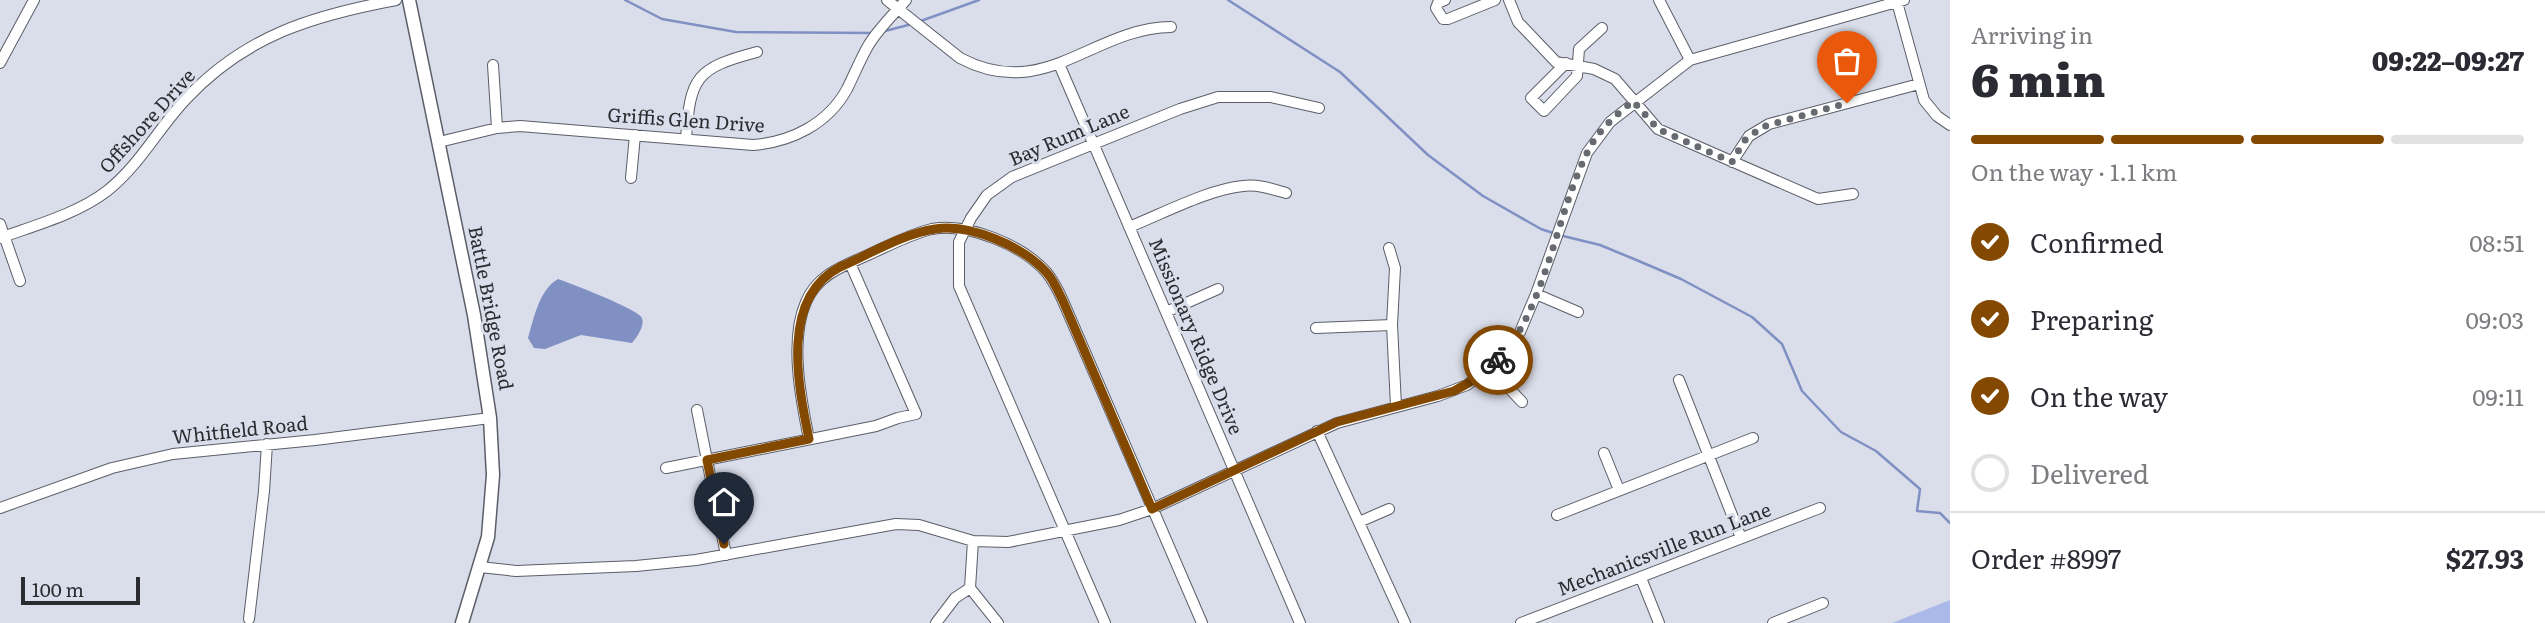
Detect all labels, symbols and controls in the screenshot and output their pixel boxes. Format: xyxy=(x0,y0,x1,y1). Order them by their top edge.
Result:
text: Arriving in xyxy=(1971,17,2093,51)
pin xyxy=(1817,31,1877,103)
text: 09:22–09:27 xyxy=(2372,40,2524,79)
icon: bag xyxy=(1828,42,1866,80)
text: 6 min xyxy=(1971,43,2105,111)
street label: Offshore Drive xyxy=(92,62,201,179)
street label: Bay Rum Lane xyxy=(1004,96,1133,172)
street label: Griffis Glen Drive xyxy=(607,100,766,138)
text: On the way · 1.1 km xyxy=(1971,154,2177,188)
text: Confirmed xyxy=(2030,222,2164,261)
street label: Battle Bridge Road xyxy=(462,223,522,393)
icon: check xyxy=(1971,223,2009,261)
text: 08:51 xyxy=(2469,225,2524,259)
street label: Missionary Ridge Drive xyxy=(1143,233,1251,439)
text: Preparing xyxy=(2030,299,2153,338)
icon: check xyxy=(1971,300,2009,338)
text: 09:03 xyxy=(2466,302,2524,336)
courier xyxy=(1463,325,1533,395)
icon: bike xyxy=(1479,341,1517,379)
text: On the way xyxy=(2030,376,2168,415)
icon: check xyxy=(1971,377,2009,415)
text: 09:11 xyxy=(2472,379,2524,413)
street label: Whitfield Road xyxy=(171,408,309,450)
text: Delivered xyxy=(2030,453,2149,492)
pin xyxy=(694,472,754,544)
icon: home xyxy=(705,483,743,521)
street label: Mechanicsville Run Lane xyxy=(1553,494,1775,602)
text: Order #8997 xyxy=(1971,538,2121,577)
text: $27.93 xyxy=(2446,538,2524,577)
scale bar xyxy=(21,574,140,606)
text: 100 m xyxy=(32,575,84,603)

